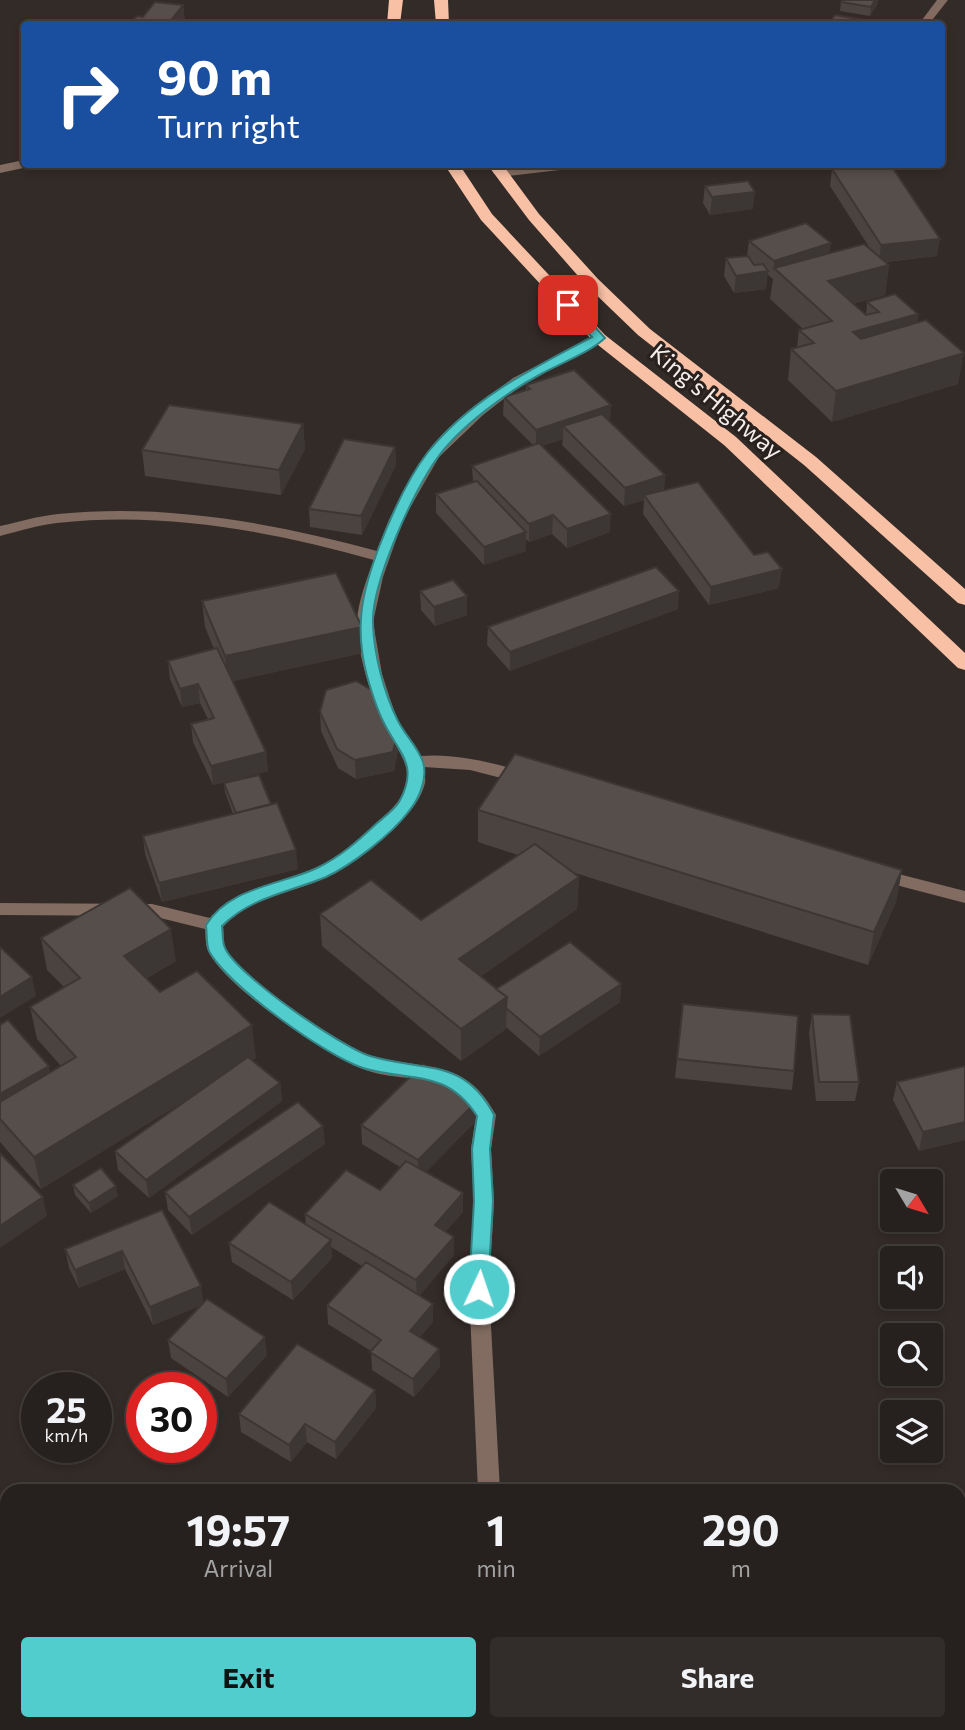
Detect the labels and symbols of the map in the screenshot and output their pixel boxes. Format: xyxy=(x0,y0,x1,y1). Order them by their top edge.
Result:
pin xyxy=(538,275,598,335)
street label: King's Highway xyxy=(645,337,789,465)
north arrow xyxy=(880,1169,943,1232)
position arrow xyxy=(442,1252,516,1326)
speed limit sign: 30 xyxy=(126,1372,217,1463)

